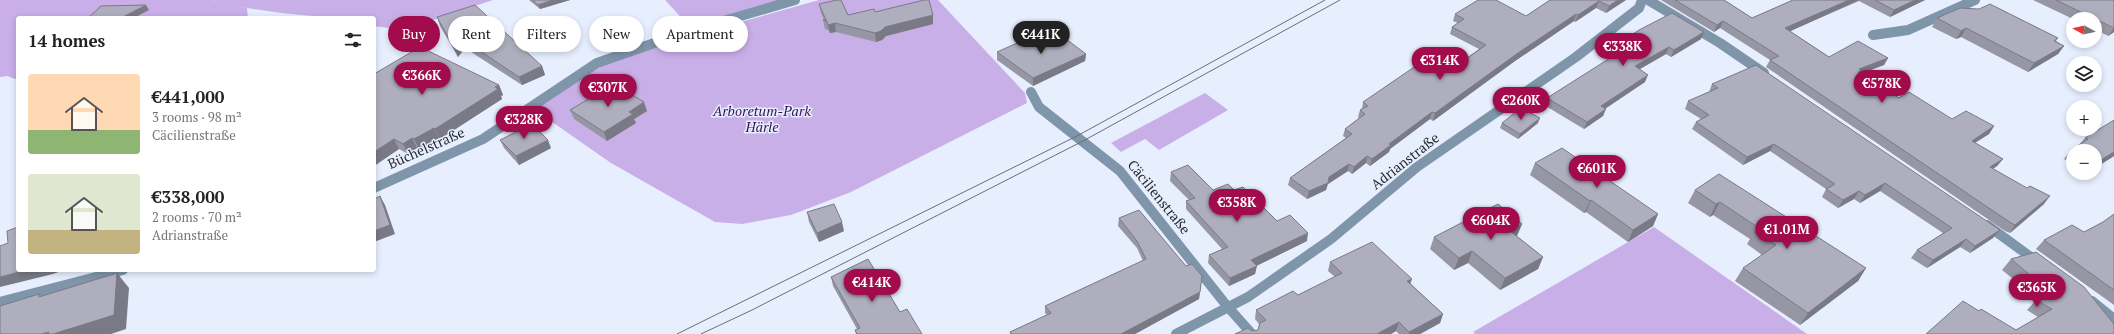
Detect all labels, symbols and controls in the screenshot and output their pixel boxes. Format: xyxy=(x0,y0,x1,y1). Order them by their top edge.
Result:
north arrow xyxy=(2066,12,2102,48)
map controls xyxy=(2066,12,2102,180)
chip: Buy xyxy=(388,16,440,52)
chip: Rent xyxy=(448,16,505,52)
chip: Filters xyxy=(513,16,581,52)
chip: New xyxy=(589,16,644,52)
chip: Apartment xyxy=(652,16,748,52)
pin: €441K xyxy=(1013,21,1069,55)
text: €441K xyxy=(1022,25,1060,43)
text: 14 homes xyxy=(28,29,105,52)
icon: filters xyxy=(342,29,364,51)
pin: €338K xyxy=(1595,33,1651,67)
text: €338K xyxy=(1604,37,1642,55)
pin: €314K xyxy=(1412,47,1468,81)
text: €314K xyxy=(1421,51,1459,69)
button: layers xyxy=(2066,56,2102,92)
pin: €366K xyxy=(394,62,450,96)
text: €366K xyxy=(403,66,441,84)
pin: €578K xyxy=(1854,70,1910,104)
pin: €307K xyxy=(580,74,636,108)
text: €578K xyxy=(1863,74,1901,92)
text: €307K xyxy=(589,78,627,96)
text: €441,000 xyxy=(152,85,224,108)
pin: €260K xyxy=(1493,87,1549,121)
icon: home xyxy=(60,90,108,138)
text: €260K xyxy=(1502,91,1540,109)
button: + xyxy=(2066,100,2102,136)
park label: Arboretum-Park Härle xyxy=(712,101,811,136)
pin: €328K xyxy=(496,106,552,140)
text: 3 rooms · 98 m² xyxy=(152,108,242,126)
text: €328K xyxy=(505,110,543,128)
street label: Büchelstraße xyxy=(384,122,467,173)
text: Cäcilienstraße xyxy=(152,126,236,144)
street label: Adrianstraße xyxy=(1367,128,1443,193)
button: − xyxy=(2066,144,2102,180)
pin: €601K xyxy=(1569,155,1625,189)
street label: Cäcilienstraße xyxy=(1124,156,1195,238)
text: €601K xyxy=(1578,159,1616,177)
text: €338,000 xyxy=(152,185,224,208)
pin: €358K xyxy=(1209,189,1265,223)
icon: home xyxy=(60,190,108,238)
text: €358K xyxy=(1218,193,1256,211)
pin: €604K xyxy=(1463,207,1519,241)
text: 2 rooms · 70 m² xyxy=(152,208,242,226)
text: €604K xyxy=(1472,211,1510,229)
pin: €1.01M xyxy=(1754,216,1820,250)
text: €1.01M xyxy=(1764,220,1810,238)
text: Adrianstraße xyxy=(152,226,228,244)
pin: €414K xyxy=(844,269,900,303)
text: €414K xyxy=(853,273,891,291)
pin: €365K xyxy=(2009,274,2065,308)
text: €365K xyxy=(2018,278,2056,296)

